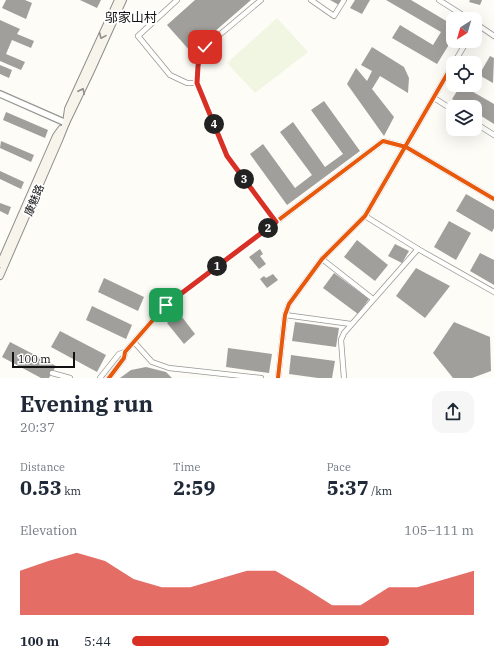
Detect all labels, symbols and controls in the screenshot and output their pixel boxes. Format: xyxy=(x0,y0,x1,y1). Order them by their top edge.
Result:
district label: 邬家山村 xyxy=(105,9,157,26)
north arrow xyxy=(446,12,482,48)
map controls xyxy=(446,12,482,136)
pin xyxy=(188,30,222,64)
one-way arrow xyxy=(98,32,106,39)
icon: check xyxy=(194,36,216,58)
button: locate xyxy=(446,56,482,92)
one-way arrow xyxy=(77,88,85,95)
button: layers xyxy=(446,100,482,136)
pin: 4 xyxy=(204,114,224,134)
text: 4 xyxy=(211,117,217,131)
pin: 3 xyxy=(234,169,254,189)
text: 3 xyxy=(241,172,247,186)
street label: 康魅路 xyxy=(21,182,47,218)
pin: 2 xyxy=(258,218,278,238)
text: 2 xyxy=(265,221,271,235)
pin: 1 xyxy=(207,256,227,276)
text: 1 xyxy=(214,259,220,273)
pin xyxy=(149,288,183,322)
icon: arrive xyxy=(155,294,177,316)
scale bar xyxy=(12,350,75,369)
text: 100 m xyxy=(18,352,51,366)
text: Evening run xyxy=(20,389,153,418)
button: share xyxy=(432,391,474,433)
text: 20:37 xyxy=(20,419,55,436)
text: Distance xyxy=(20,460,65,474)
text: Time xyxy=(173,460,200,474)
text: Pace xyxy=(327,460,351,474)
text: 0.53 xyxy=(20,474,62,501)
text: 2:59 xyxy=(173,474,215,501)
text: 5:37 xyxy=(327,474,369,501)
text: km xyxy=(62,484,81,498)
text: /km xyxy=(369,484,392,498)
text: Elevation xyxy=(20,522,77,539)
text: 105–111 m xyxy=(404,522,474,539)
text: 100 m xyxy=(20,633,59,650)
text: 5:44 xyxy=(84,633,111,650)

